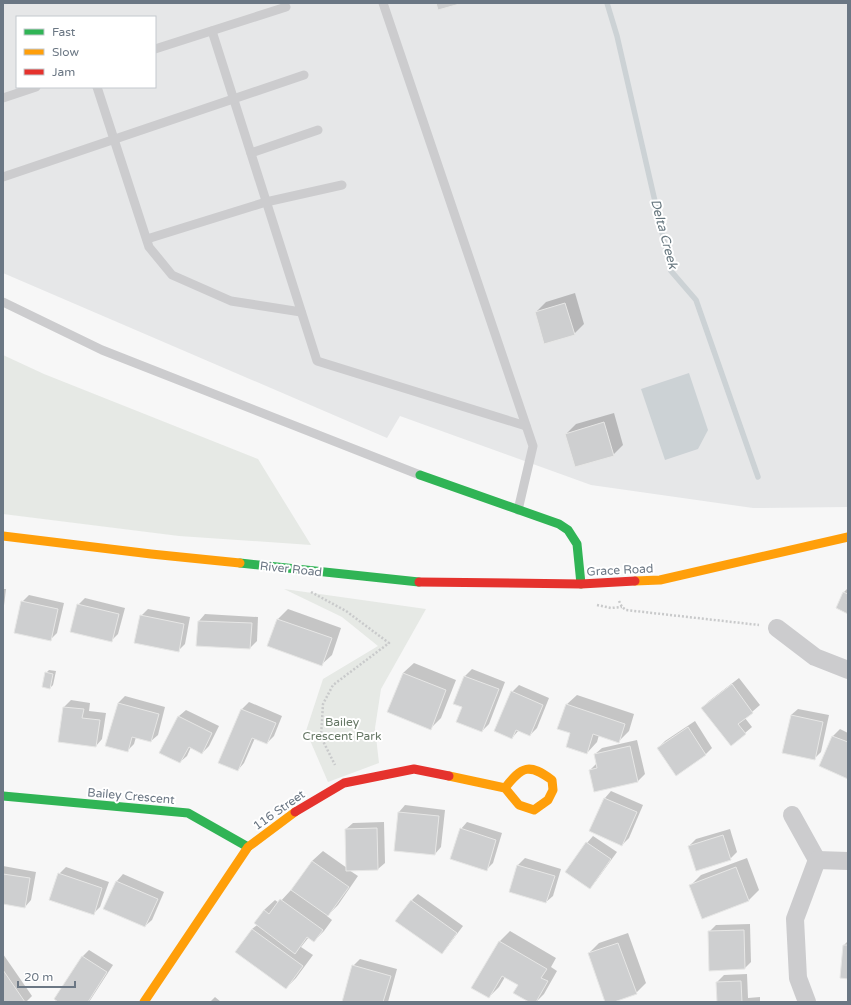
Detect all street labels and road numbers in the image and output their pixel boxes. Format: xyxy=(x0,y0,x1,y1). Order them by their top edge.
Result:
street label: River Road xyxy=(259,559,323,579)
street label: Grace Road xyxy=(586,561,654,579)
street label: Bailey Crescent xyxy=(87,785,176,807)
street label: 116 Street xyxy=(250,787,308,833)

